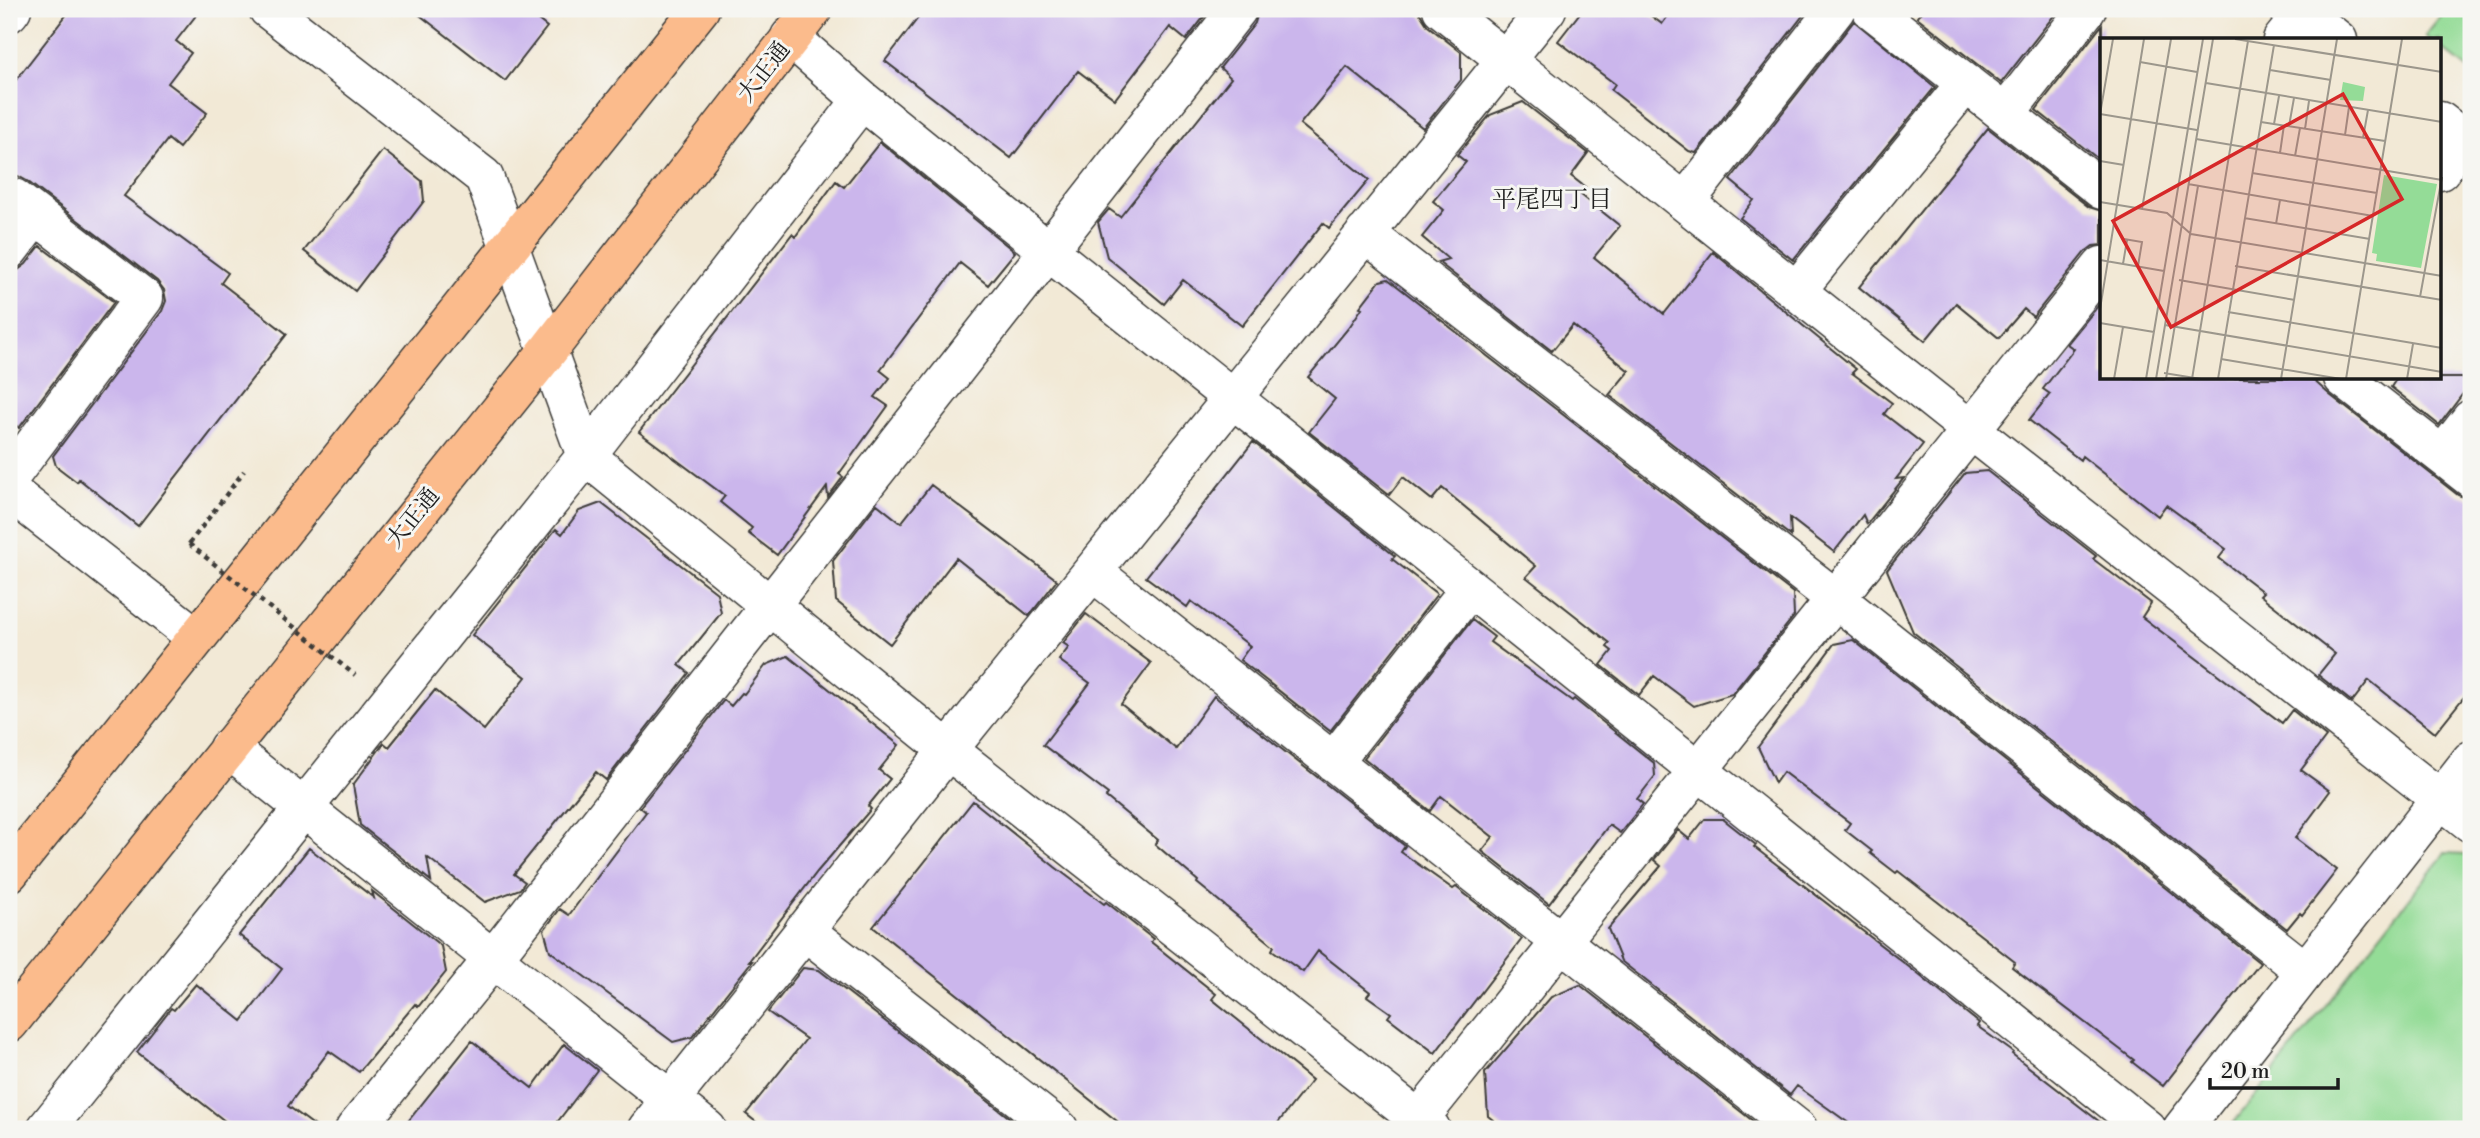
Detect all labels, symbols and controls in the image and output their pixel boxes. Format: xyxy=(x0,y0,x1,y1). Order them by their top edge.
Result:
street label: 大正通 xyxy=(732,36,796,108)
inset map xyxy=(2100,38,2442,380)
district label: 平尾四丁目 xyxy=(1492,185,1612,215)
street label: 大正通 xyxy=(380,482,446,554)
scale bar xyxy=(2210,1047,2338,1091)
text: 20 m xyxy=(2221,1059,2270,1085)

